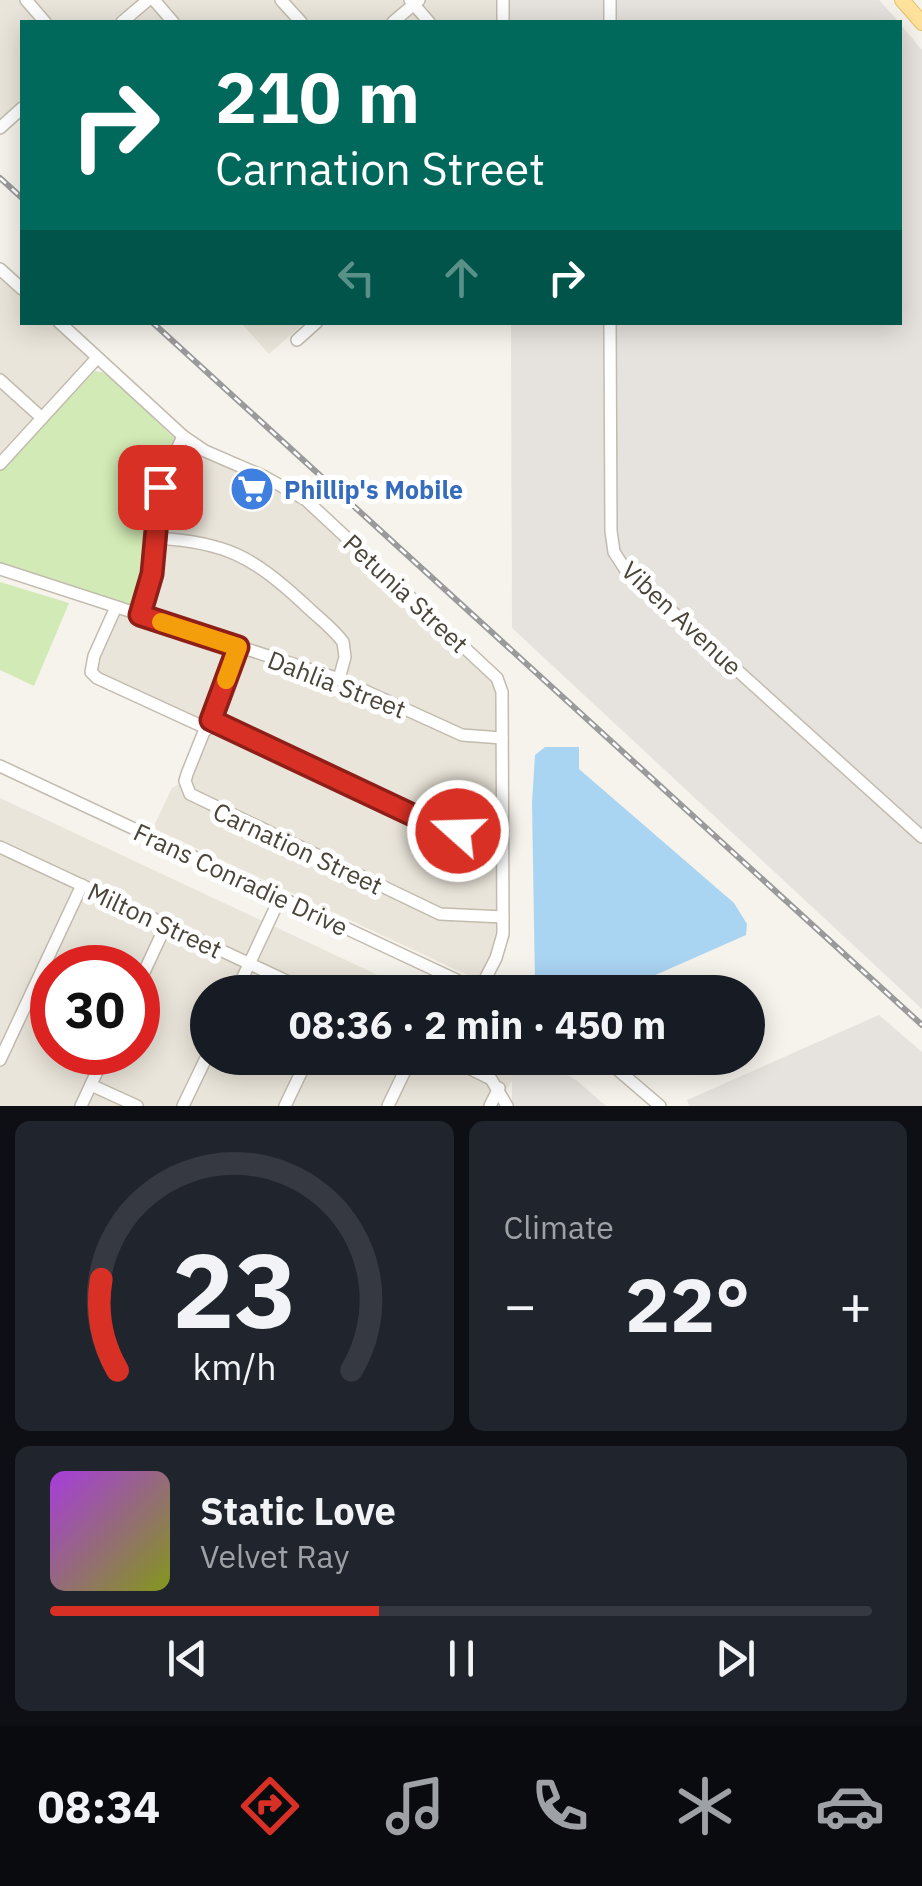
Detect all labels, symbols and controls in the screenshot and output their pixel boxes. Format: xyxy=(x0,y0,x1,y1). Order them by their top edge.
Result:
text: 210 m xyxy=(215,51,420,142)
icon: right xyxy=(50,60,180,190)
text: Carnation Street xyxy=(215,139,545,197)
icon: left xyxy=(329,250,384,305)
icon: ahead xyxy=(434,250,489,305)
icon: right xyxy=(539,250,594,305)
pin xyxy=(118,445,203,530)
icon: arrive xyxy=(133,460,188,515)
supermarket icon: Phillip's Mobile xyxy=(229,466,275,512)
place label: Phillip's Mobile xyxy=(284,473,463,506)
street label: Petunia Street xyxy=(336,526,476,660)
street label: Viben Avenue xyxy=(615,554,749,682)
street label: Dahlia Street xyxy=(263,643,411,725)
position arrow xyxy=(406,779,510,883)
street label: Carnation Street xyxy=(208,794,388,902)
street label: Frans Conradie Drive xyxy=(129,815,353,943)
street label: Milton Street xyxy=(83,874,227,966)
speed limit sign: 30 xyxy=(30,945,160,1075)
text: 08:36 · 2 min · 450 m xyxy=(289,1000,666,1049)
text: Climate xyxy=(504,1206,614,1248)
text: 23 xyxy=(172,1221,297,1357)
text: 22° xyxy=(625,1255,750,1353)
text: − xyxy=(504,1269,537,1340)
text: + xyxy=(839,1269,872,1340)
text: km/h xyxy=(192,1343,276,1390)
text: Static Love xyxy=(200,1486,396,1535)
text: Velvet Ray xyxy=(200,1535,349,1577)
icon: previous xyxy=(160,1631,215,1686)
icon: pause xyxy=(434,1631,489,1686)
icon: next xyxy=(708,1631,763,1686)
icon: directions xyxy=(235,1771,305,1841)
icon: music xyxy=(380,1771,450,1841)
icon: phone xyxy=(525,1771,595,1841)
icon: climate xyxy=(670,1771,740,1841)
icon: car xyxy=(815,1771,885,1841)
text: 08:34 xyxy=(37,1777,160,1835)

